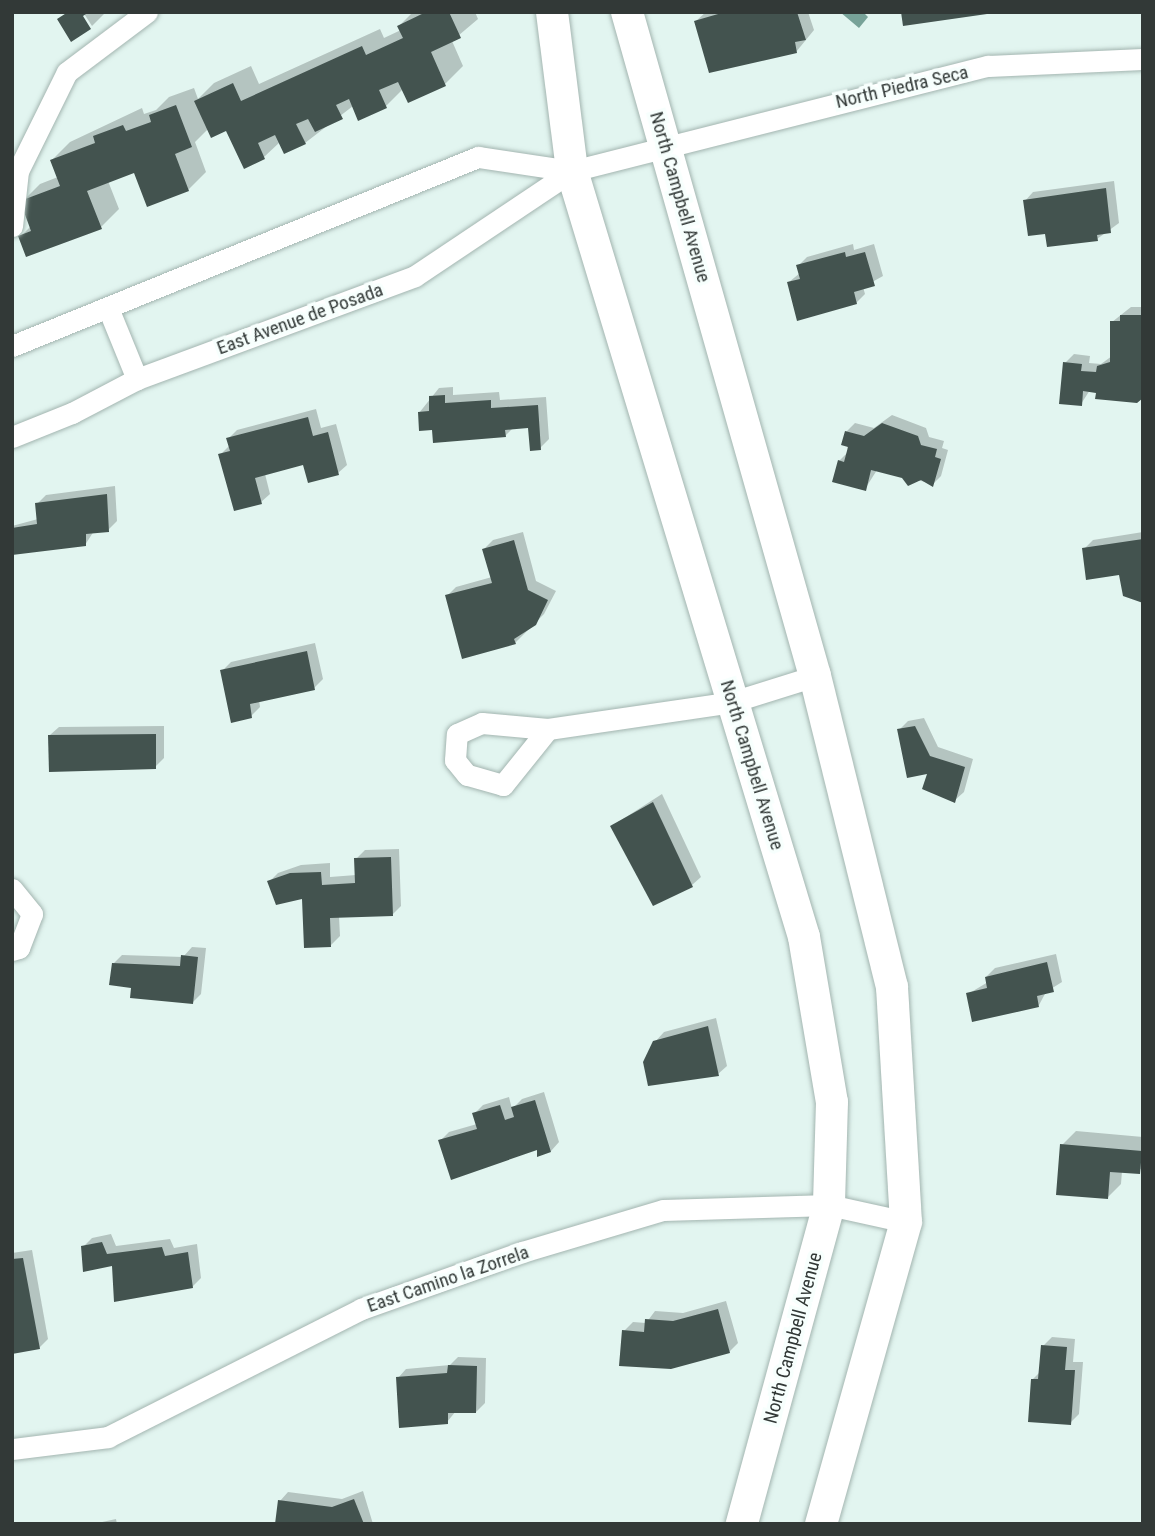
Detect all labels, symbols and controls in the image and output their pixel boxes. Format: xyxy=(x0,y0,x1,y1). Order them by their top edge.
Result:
street label: North Piedra Seca xyxy=(833,61,971,113)
street label: North Campbell Avenue xyxy=(645,109,715,285)
street label: East Avenue de Posada xyxy=(214,278,386,360)
street label: North Campbell Avenue xyxy=(715,677,789,853)
street label: East Camino la Zorrela xyxy=(364,1241,532,1317)
street label: North Campbell Avenue xyxy=(759,1250,827,1426)

